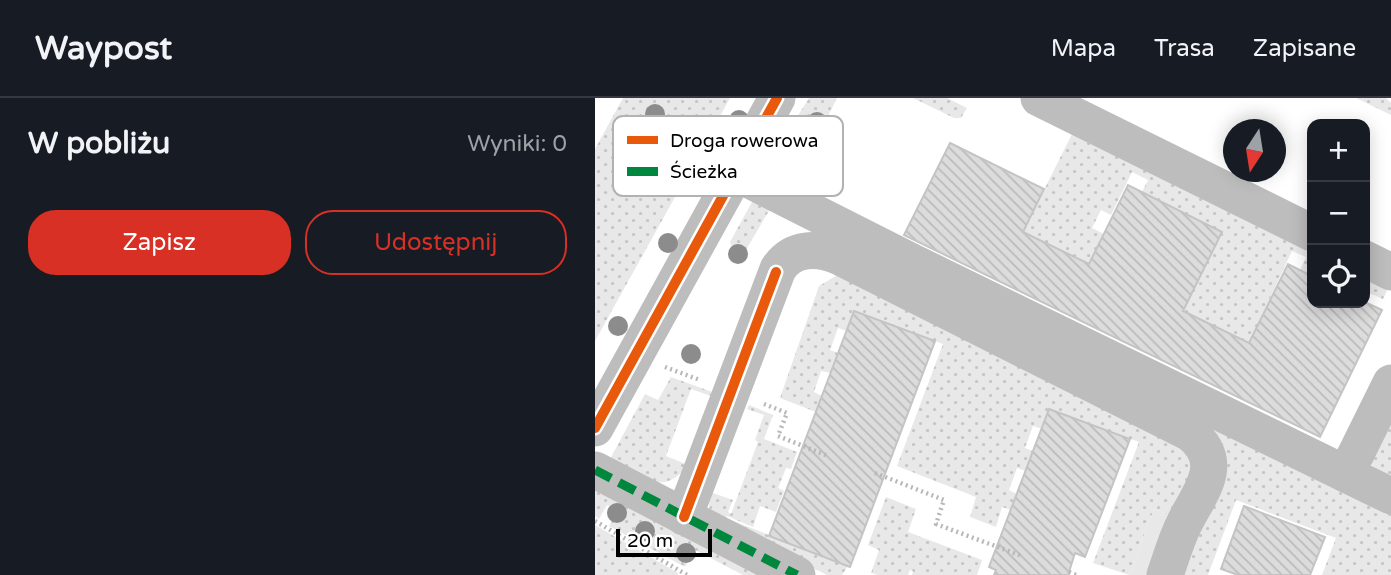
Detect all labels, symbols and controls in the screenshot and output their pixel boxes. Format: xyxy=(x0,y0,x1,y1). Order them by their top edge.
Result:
text: Waypost xyxy=(35,29,172,68)
text: Mapa xyxy=(1051,34,1116,63)
text: Trasa xyxy=(1154,34,1215,63)
text: Zapisane xyxy=(1253,34,1356,63)
legend xyxy=(613,116,843,196)
north arrow xyxy=(1223,119,1286,182)
map controls xyxy=(1307,119,1370,308)
button: + xyxy=(1307,119,1370,182)
text: W pobliżu xyxy=(28,125,170,162)
text: Wyniki: 0 xyxy=(467,130,567,158)
text: Droga rowerowa xyxy=(670,130,818,152)
text: Ścieżka xyxy=(670,160,738,183)
button: − xyxy=(1307,182,1370,245)
button: Zapisz xyxy=(28,210,291,275)
button: Udostępnij xyxy=(305,210,567,275)
button: locate xyxy=(1307,245,1370,308)
scale bar xyxy=(616,526,712,558)
text: 20 m xyxy=(627,530,673,552)

